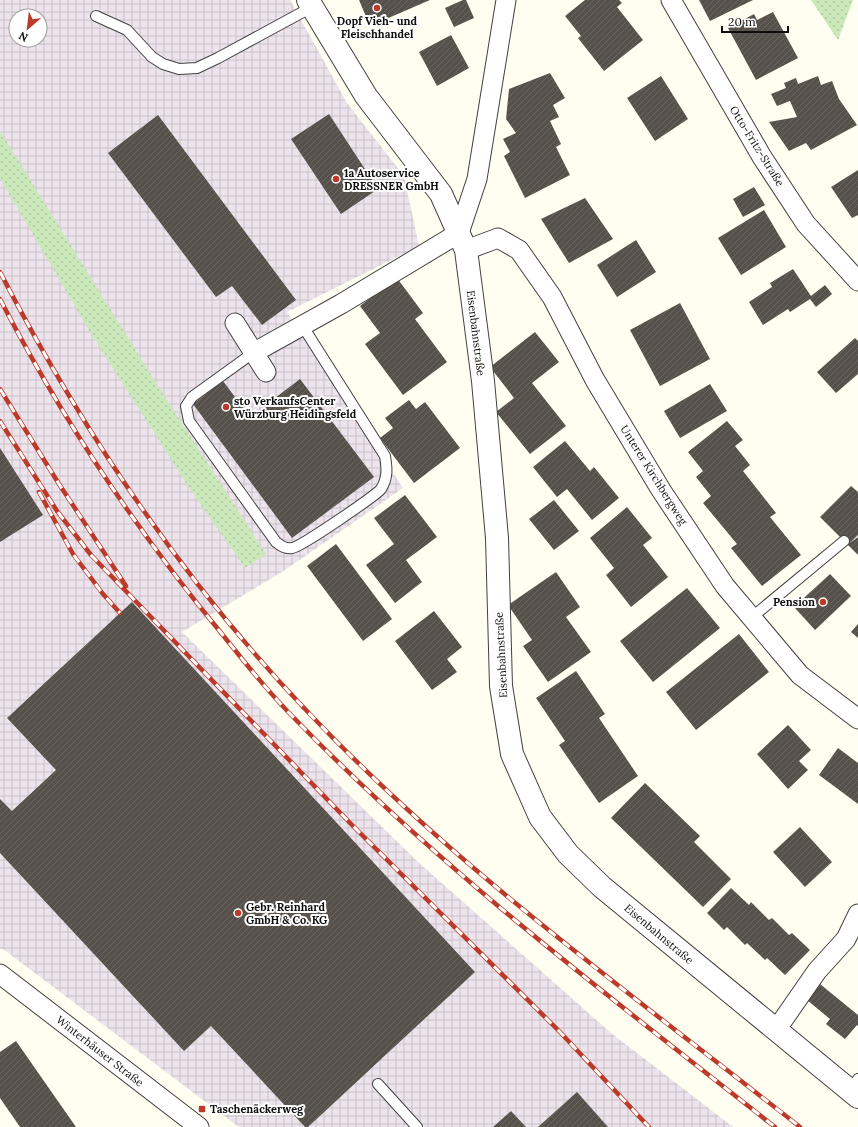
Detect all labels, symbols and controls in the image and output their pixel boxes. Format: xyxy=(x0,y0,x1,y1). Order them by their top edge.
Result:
marker: Dopf Vieh- und Fleischhandel xyxy=(372,3,382,13)
north arrow xyxy=(8,8,48,48)
scale bar xyxy=(722,8,788,34)
place label: Dopf Vieh- und Fleischhandel xyxy=(337,14,418,41)
text: 20 m xyxy=(728,14,756,29)
text: N xyxy=(16,28,30,45)
street label: Otto-Fritz-Straße xyxy=(727,103,787,189)
place label: 1a Autoservice DRESSNER GmbH xyxy=(344,166,439,193)
marker: 1a Autoservice DRESSNER GmbH xyxy=(331,174,341,184)
street label: Eisenbahnstraße xyxy=(464,289,488,377)
place label: sto VerkaufsCenter Würzburg Heidingsfeld xyxy=(234,394,357,421)
marker: sto VerkaufsCenter Würzburg Heidingsfeld xyxy=(221,402,231,412)
street label: Unterer Kirchbergweg xyxy=(618,422,691,528)
place label: Pension xyxy=(773,595,815,609)
marker: Pension xyxy=(818,597,828,607)
street label: Eisenbahnstraße xyxy=(492,612,510,698)
place label: Gebr. Reinhard GmbH & Co. KG xyxy=(246,900,328,927)
street label: Eisenbahnstraße xyxy=(621,901,697,967)
marker: Gebr. Reinhard GmbH & Co. KG xyxy=(233,908,243,918)
street label: Winterhäuser Straße xyxy=(53,1013,147,1090)
place label: Taschenäckerweg xyxy=(210,1102,304,1116)
marker: Taschenäckerweg xyxy=(197,1104,207,1114)

